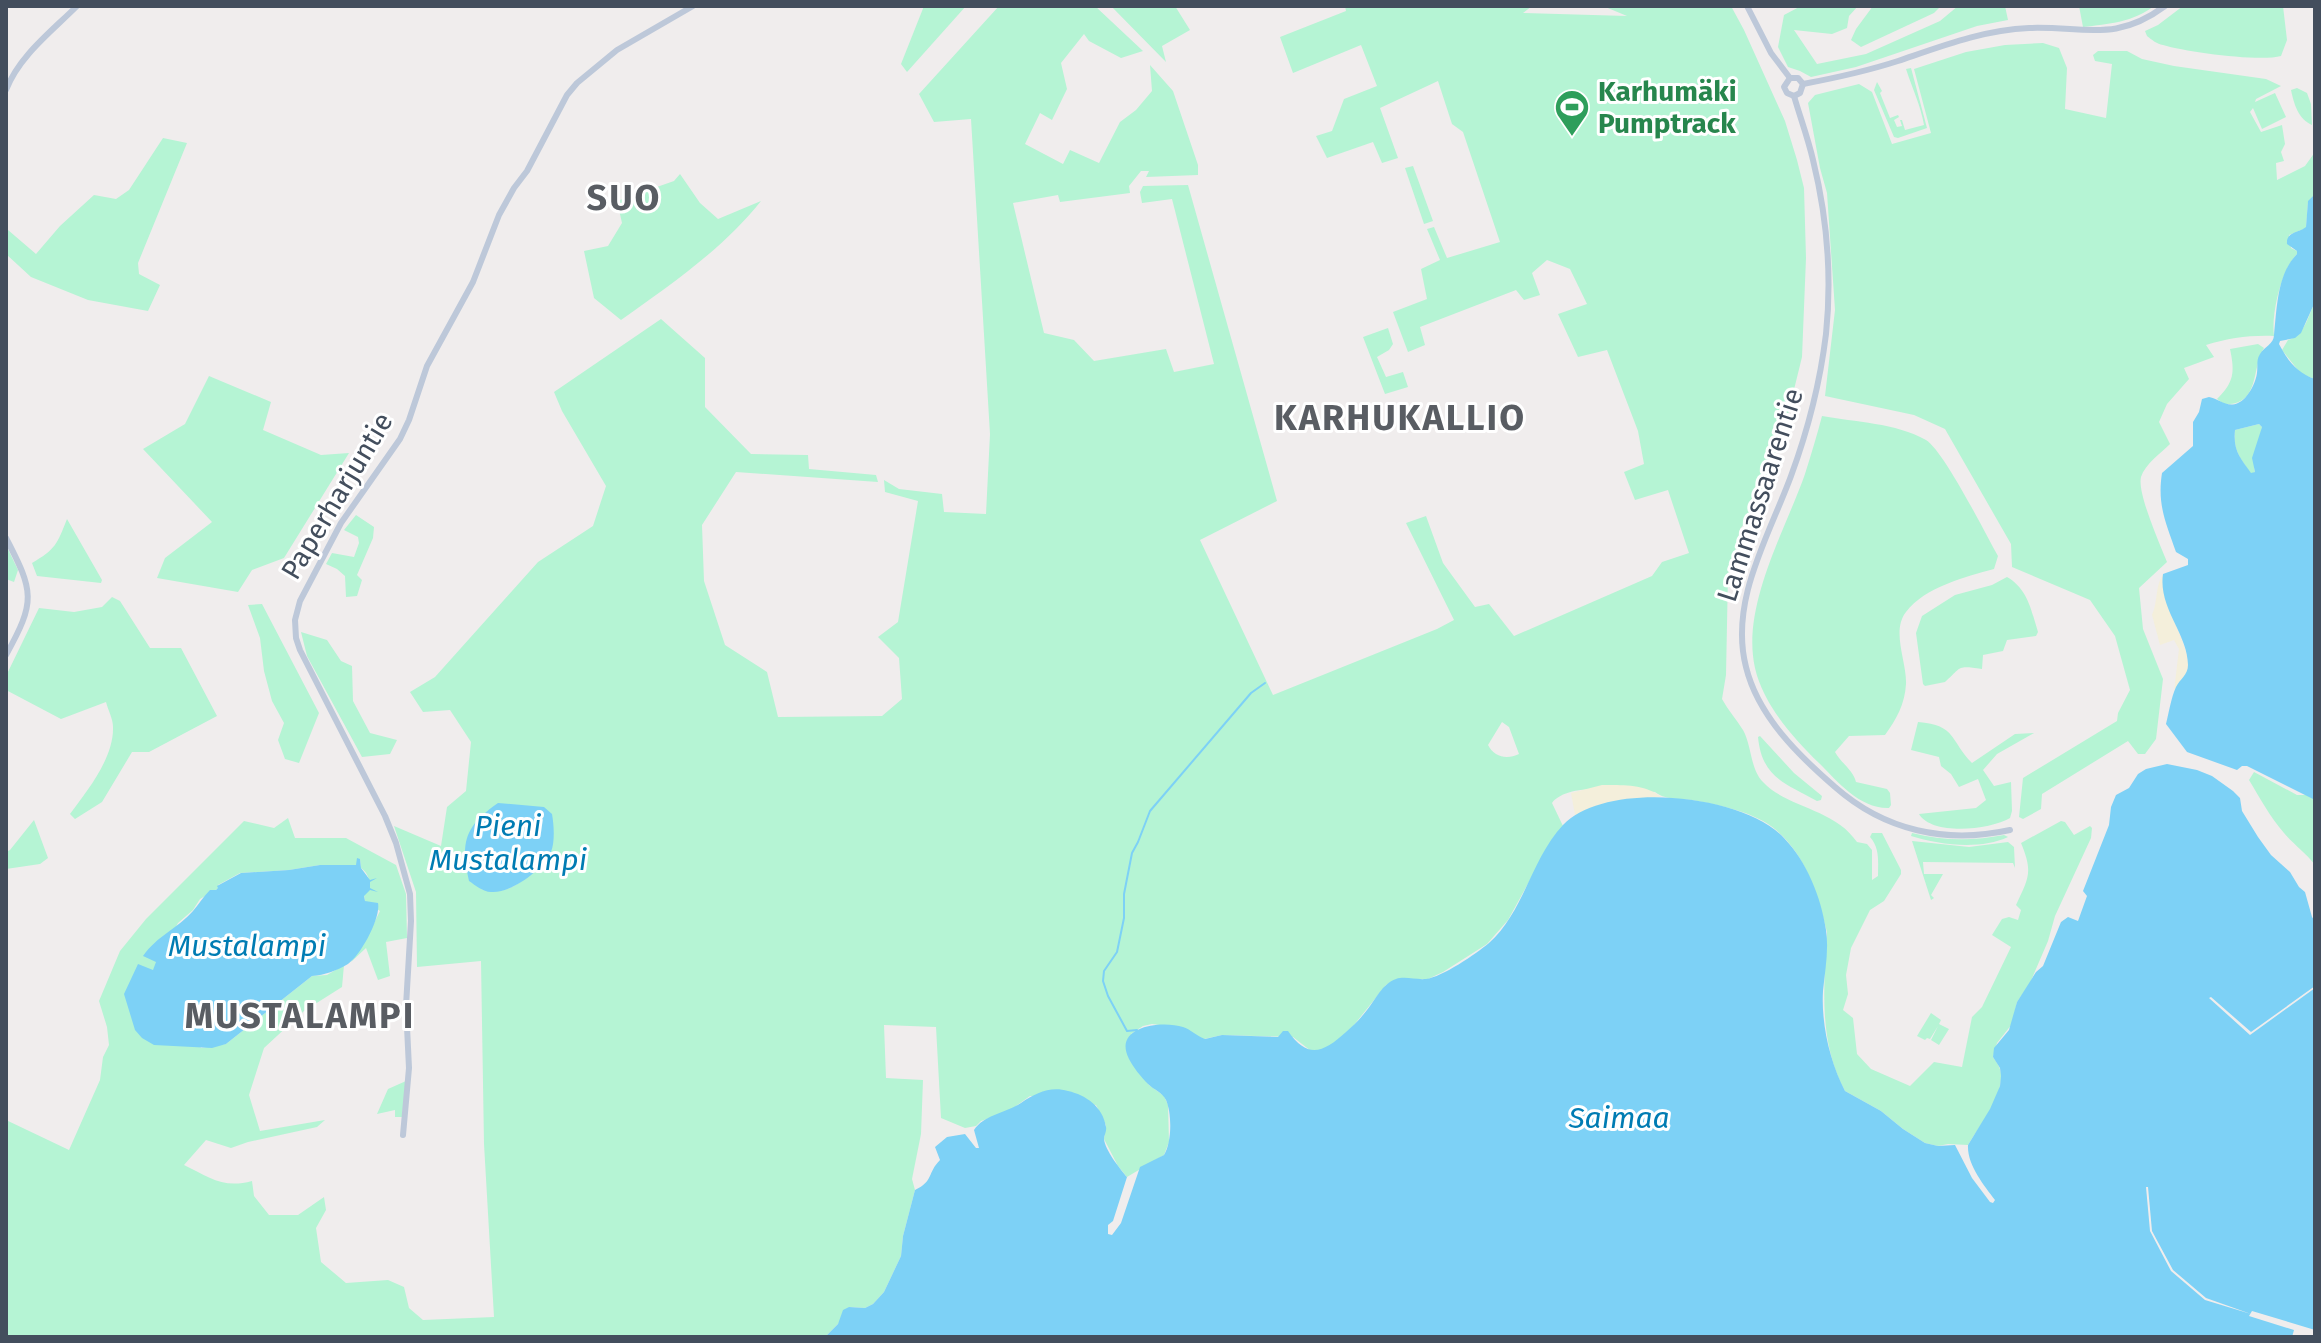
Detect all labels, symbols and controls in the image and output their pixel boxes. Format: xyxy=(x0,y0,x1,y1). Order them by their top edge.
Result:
place label: Karhumäki Pumptrack xyxy=(1598,75,1737,140)
sports icon: Karhumäki Pumptrack xyxy=(1553,88,1591,138)
district label: SUO xyxy=(587,176,661,220)
street label: Lammassaarentie xyxy=(1710,384,1810,606)
district label: KARHUKALLIO xyxy=(1274,396,1526,440)
street label: Paperharjuntie xyxy=(274,407,400,585)
water label: Pieni Mustalampi xyxy=(429,808,588,878)
water label: Mustalampi xyxy=(168,928,327,964)
district label: MUSTALAMPI xyxy=(185,994,415,1038)
water label: Saimaa xyxy=(1567,1100,1670,1136)

